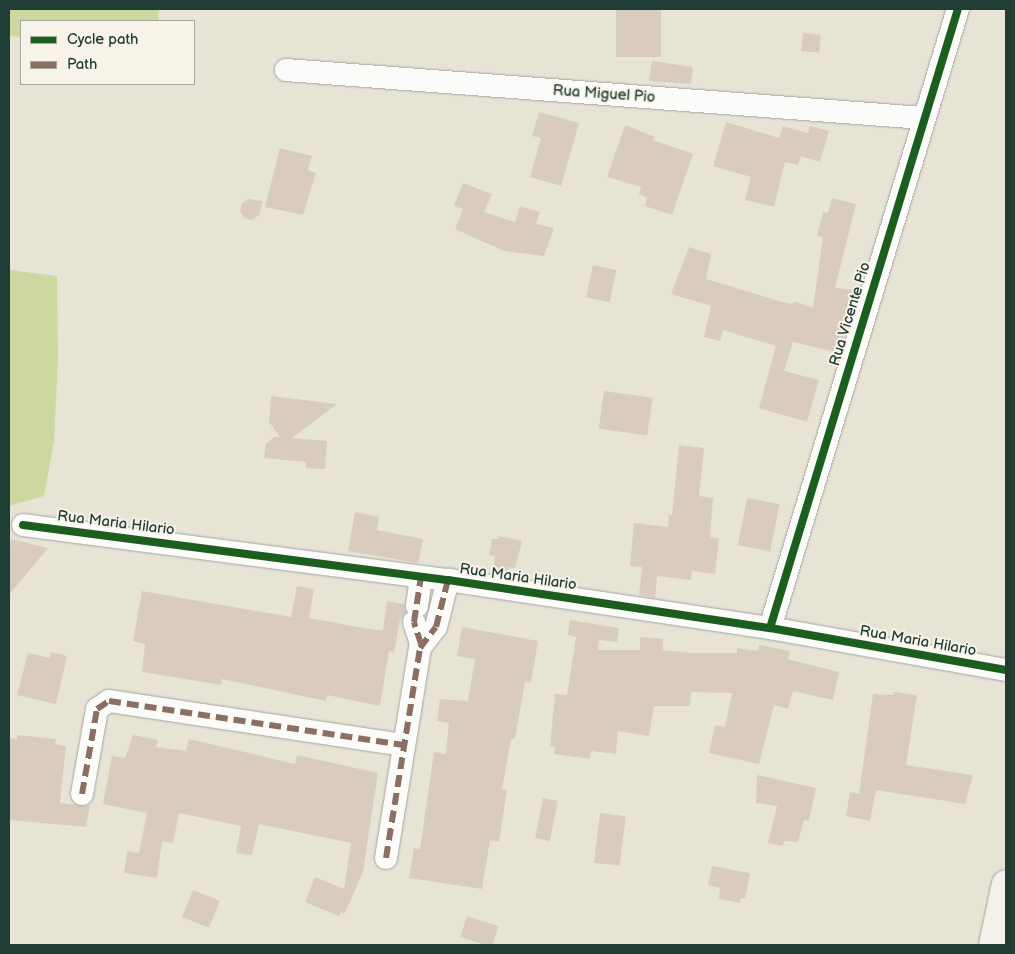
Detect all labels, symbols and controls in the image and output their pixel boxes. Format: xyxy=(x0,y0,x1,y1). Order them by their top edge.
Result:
legend xyxy=(20,20,195,85)
text: Cycle path xyxy=(67,30,138,49)
text: Path xyxy=(67,55,97,74)
street label: Rua Miguel Pio xyxy=(552,81,656,107)
street label: Rua Vicente Pio xyxy=(826,260,874,368)
street label: Rua Maria Hilario xyxy=(56,507,176,539)
street label: Rua Maria Hilario xyxy=(458,560,578,594)
street label: Rua Maria Hilario xyxy=(858,622,978,660)

